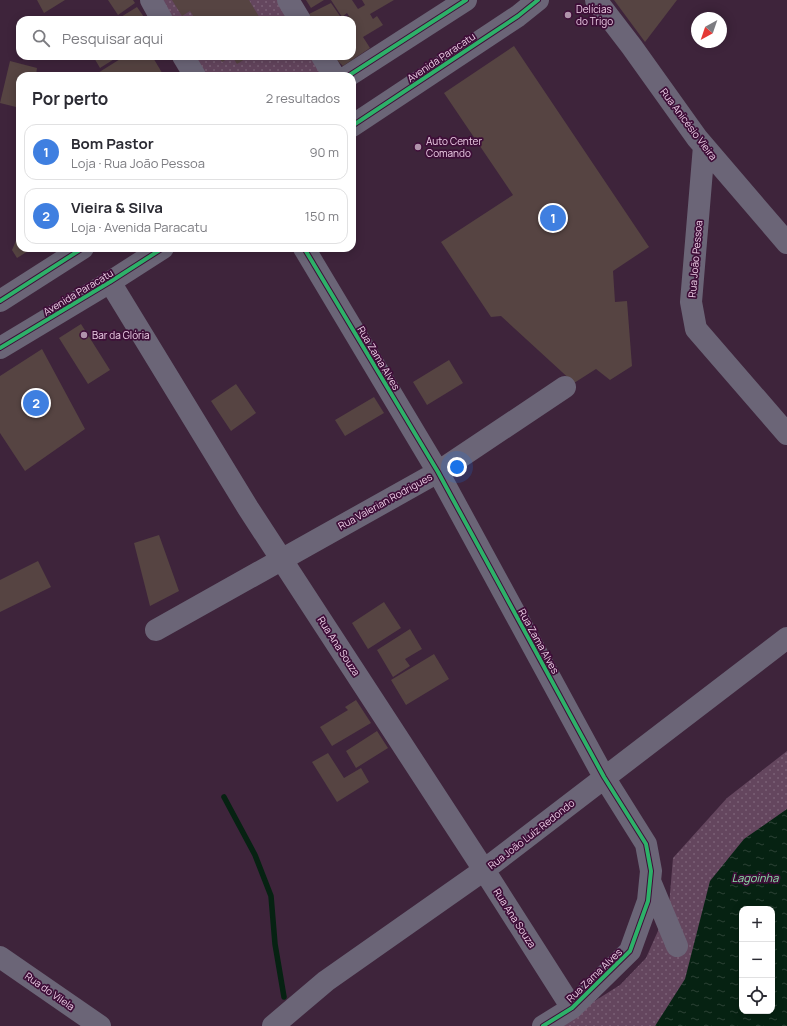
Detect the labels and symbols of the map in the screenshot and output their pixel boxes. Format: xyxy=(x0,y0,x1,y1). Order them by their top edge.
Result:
place label: Delícias do Trigo xyxy=(576,2,613,28)
marker: Delícias do Trigo xyxy=(563,10,573,20)
north arrow xyxy=(691,12,727,48)
street label: Avenida Paracatu xyxy=(404,29,478,85)
street label: Rua Anicésio Vieira xyxy=(657,85,721,163)
place label: Auto Center Comando xyxy=(426,134,482,160)
marker: Auto Center Comando xyxy=(413,142,423,152)
pin: 1 xyxy=(540,203,566,233)
street label: Rua João Pessoa xyxy=(685,220,705,298)
street label: Avenida Paracatu xyxy=(40,265,116,318)
street label: Rua Zama Alves xyxy=(354,323,404,393)
place label: Bar da Glória xyxy=(92,328,150,342)
marker: Bar da Glória xyxy=(79,330,89,340)
pin: 2 xyxy=(23,388,49,418)
your location xyxy=(447,457,467,477)
street label: Rua Valerian Rodrigues xyxy=(335,469,435,533)
street label: Rua Zama Alves xyxy=(515,606,563,676)
street label: Rua Ana Souza xyxy=(315,614,363,678)
street label: Rua João Luiz Redondo xyxy=(485,796,577,872)
water label: Lagoinha xyxy=(732,870,779,885)
street label: Rua Ana Souza xyxy=(491,886,539,950)
street label: Rua Zama Alves xyxy=(563,945,625,1005)
street label: Rua do Vilela xyxy=(22,969,78,1013)

